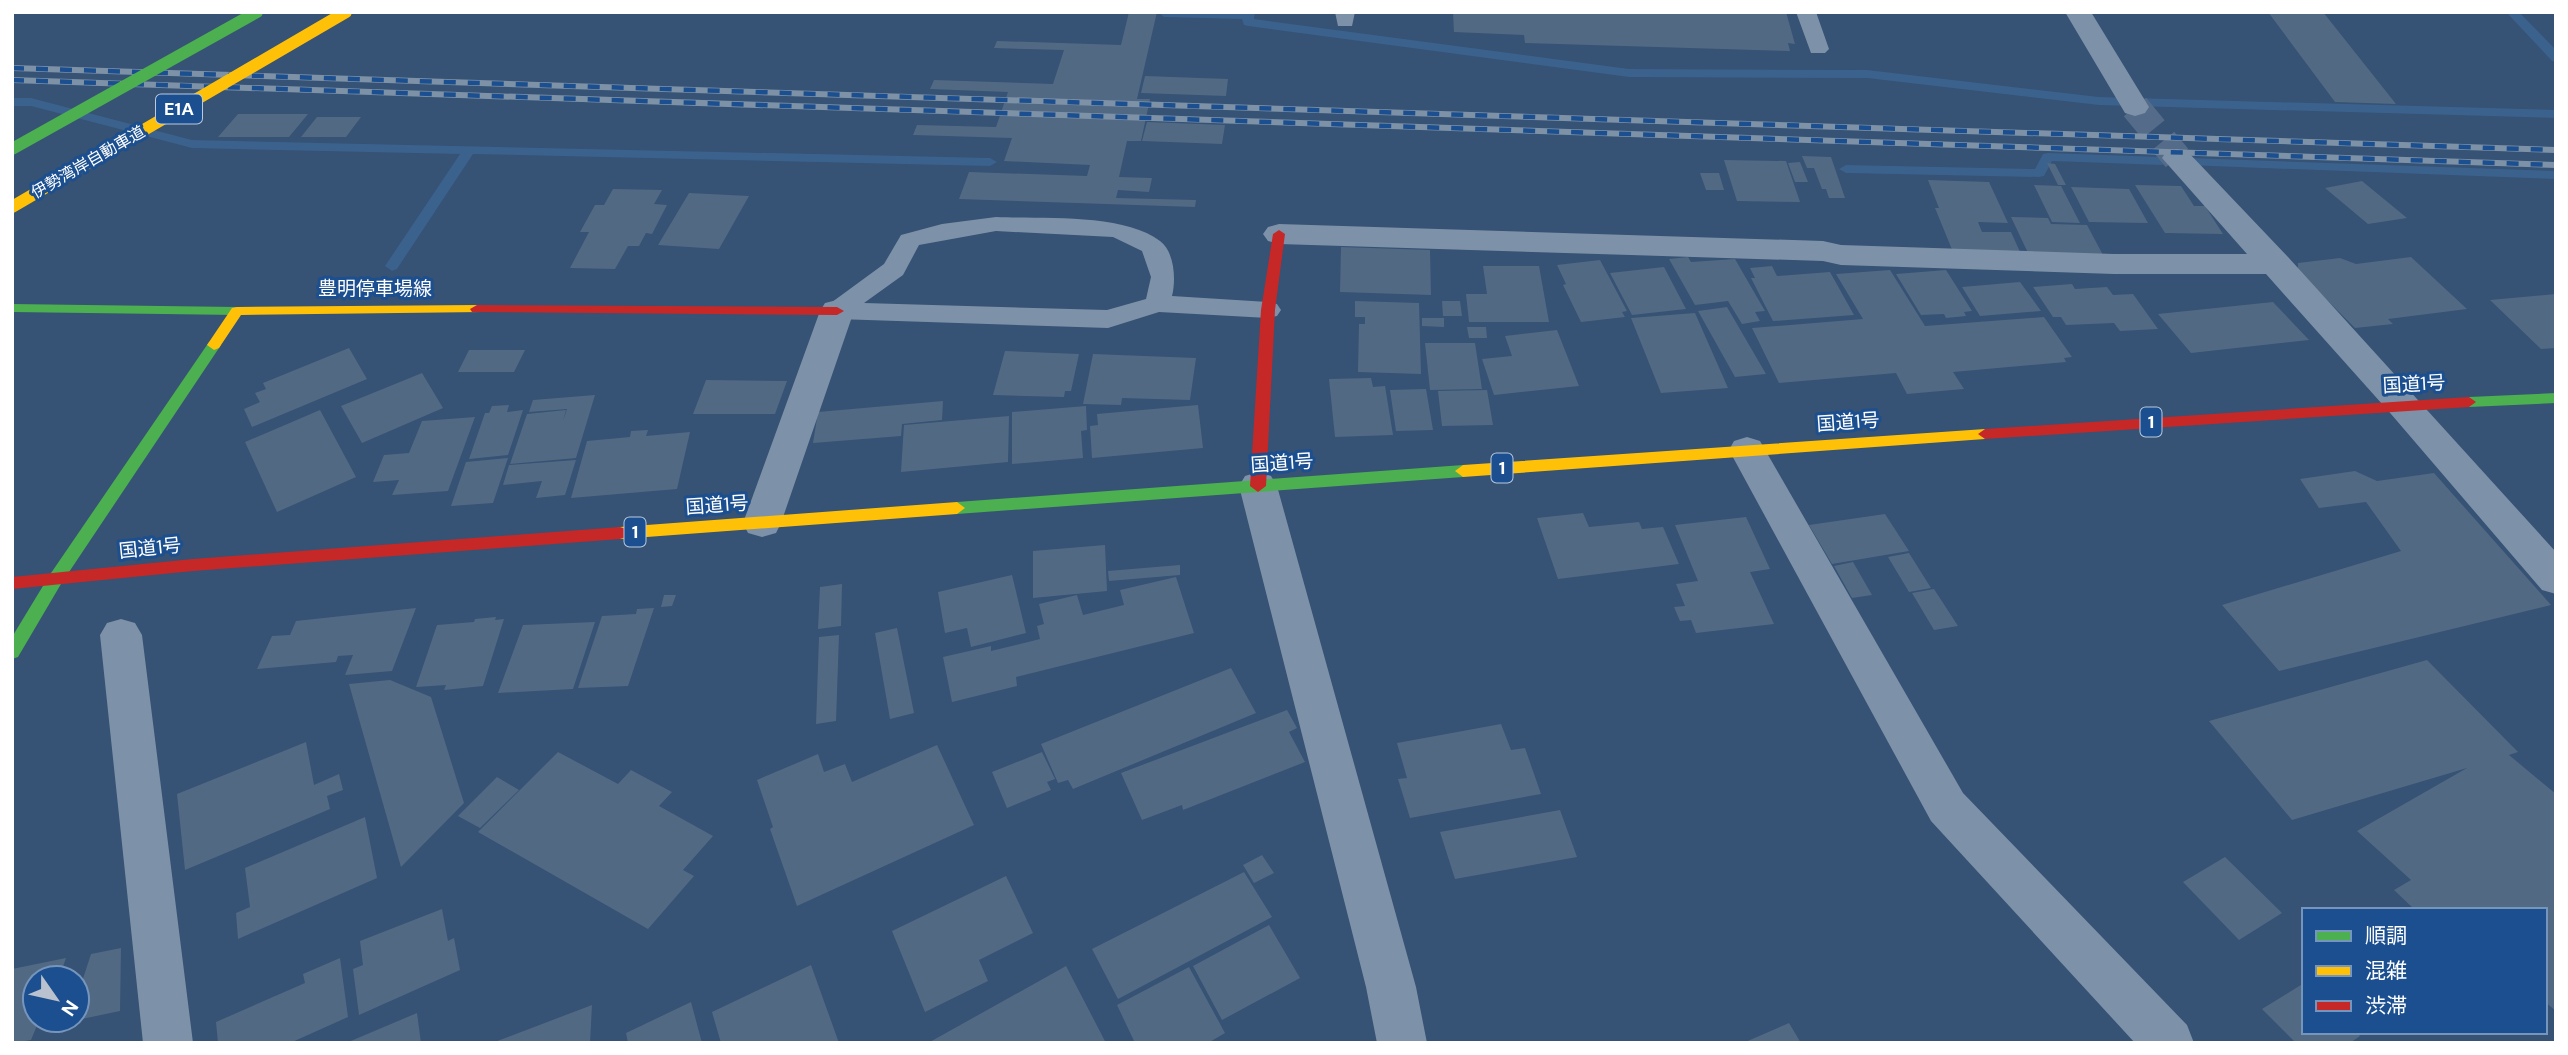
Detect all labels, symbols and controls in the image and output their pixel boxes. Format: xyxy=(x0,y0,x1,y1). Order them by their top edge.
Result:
road number: E1A xyxy=(156,94,202,124)
street label: 伊勢湾岸自動車道 xyxy=(27,121,149,203)
street label: 豊明停車場線 xyxy=(318,276,432,301)
street label: 国道1号 xyxy=(2382,370,2446,398)
street label: 国道1号 xyxy=(1816,407,1880,437)
road number: 1 xyxy=(2140,408,2162,436)
street label: 国道1号 xyxy=(1250,448,1314,478)
road number: 1 xyxy=(1492,454,1512,482)
street label: 国道1号 xyxy=(685,490,749,520)
road number: 1 xyxy=(624,518,646,546)
street label: 国道1号 xyxy=(117,532,183,564)
legend xyxy=(2302,908,2547,1034)
text: 順調 xyxy=(2365,922,2407,950)
text: 混雑 xyxy=(2365,957,2407,985)
north arrow xyxy=(21,964,91,1034)
text: 渋滞 xyxy=(2365,992,2407,1020)
text: N xyxy=(55,995,84,1021)

